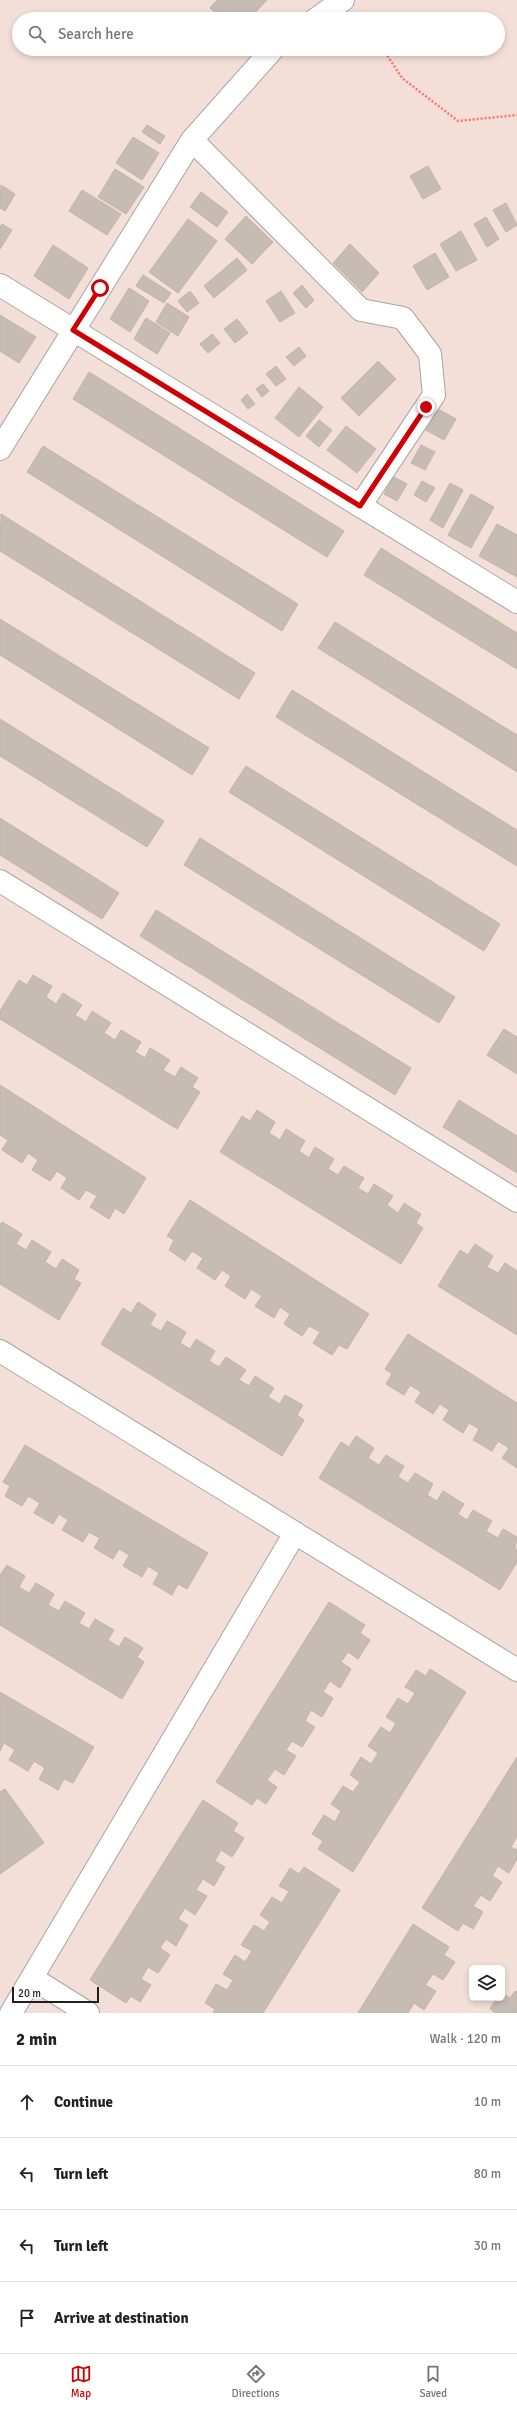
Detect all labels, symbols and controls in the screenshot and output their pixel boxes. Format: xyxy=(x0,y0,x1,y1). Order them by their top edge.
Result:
search box xyxy=(12,12,505,56)
icon: search xyxy=(26,23,48,45)
text: Search here xyxy=(58,25,134,43)
route start xyxy=(91,279,109,297)
route end xyxy=(417,398,435,416)
map controls xyxy=(469,1965,505,2001)
button: layers xyxy=(469,1965,505,2001)
scale bar xyxy=(12,1985,99,2004)
text: 20 m xyxy=(18,1987,41,2000)
text: 2 min xyxy=(16,2029,57,2050)
text: Walk · 120 m xyxy=(430,2031,501,2047)
icon: ahead xyxy=(16,2091,38,2113)
text: Continue xyxy=(54,2093,113,2111)
text: 10 m xyxy=(474,2094,501,2110)
icon: left xyxy=(16,2163,38,2185)
text: Turn left xyxy=(54,2165,108,2183)
text: 80 m xyxy=(474,2166,501,2182)
icon: left xyxy=(16,2235,38,2257)
text: Turn left xyxy=(54,2237,108,2255)
text: 30 m xyxy=(474,2238,501,2254)
icon: arrive xyxy=(16,2307,38,2329)
text: Arrive at destination xyxy=(54,2309,189,2327)
tab: Map xyxy=(70,2363,92,2400)
tab: Directions xyxy=(232,2363,280,2400)
tab: Saved xyxy=(419,2363,447,2400)

